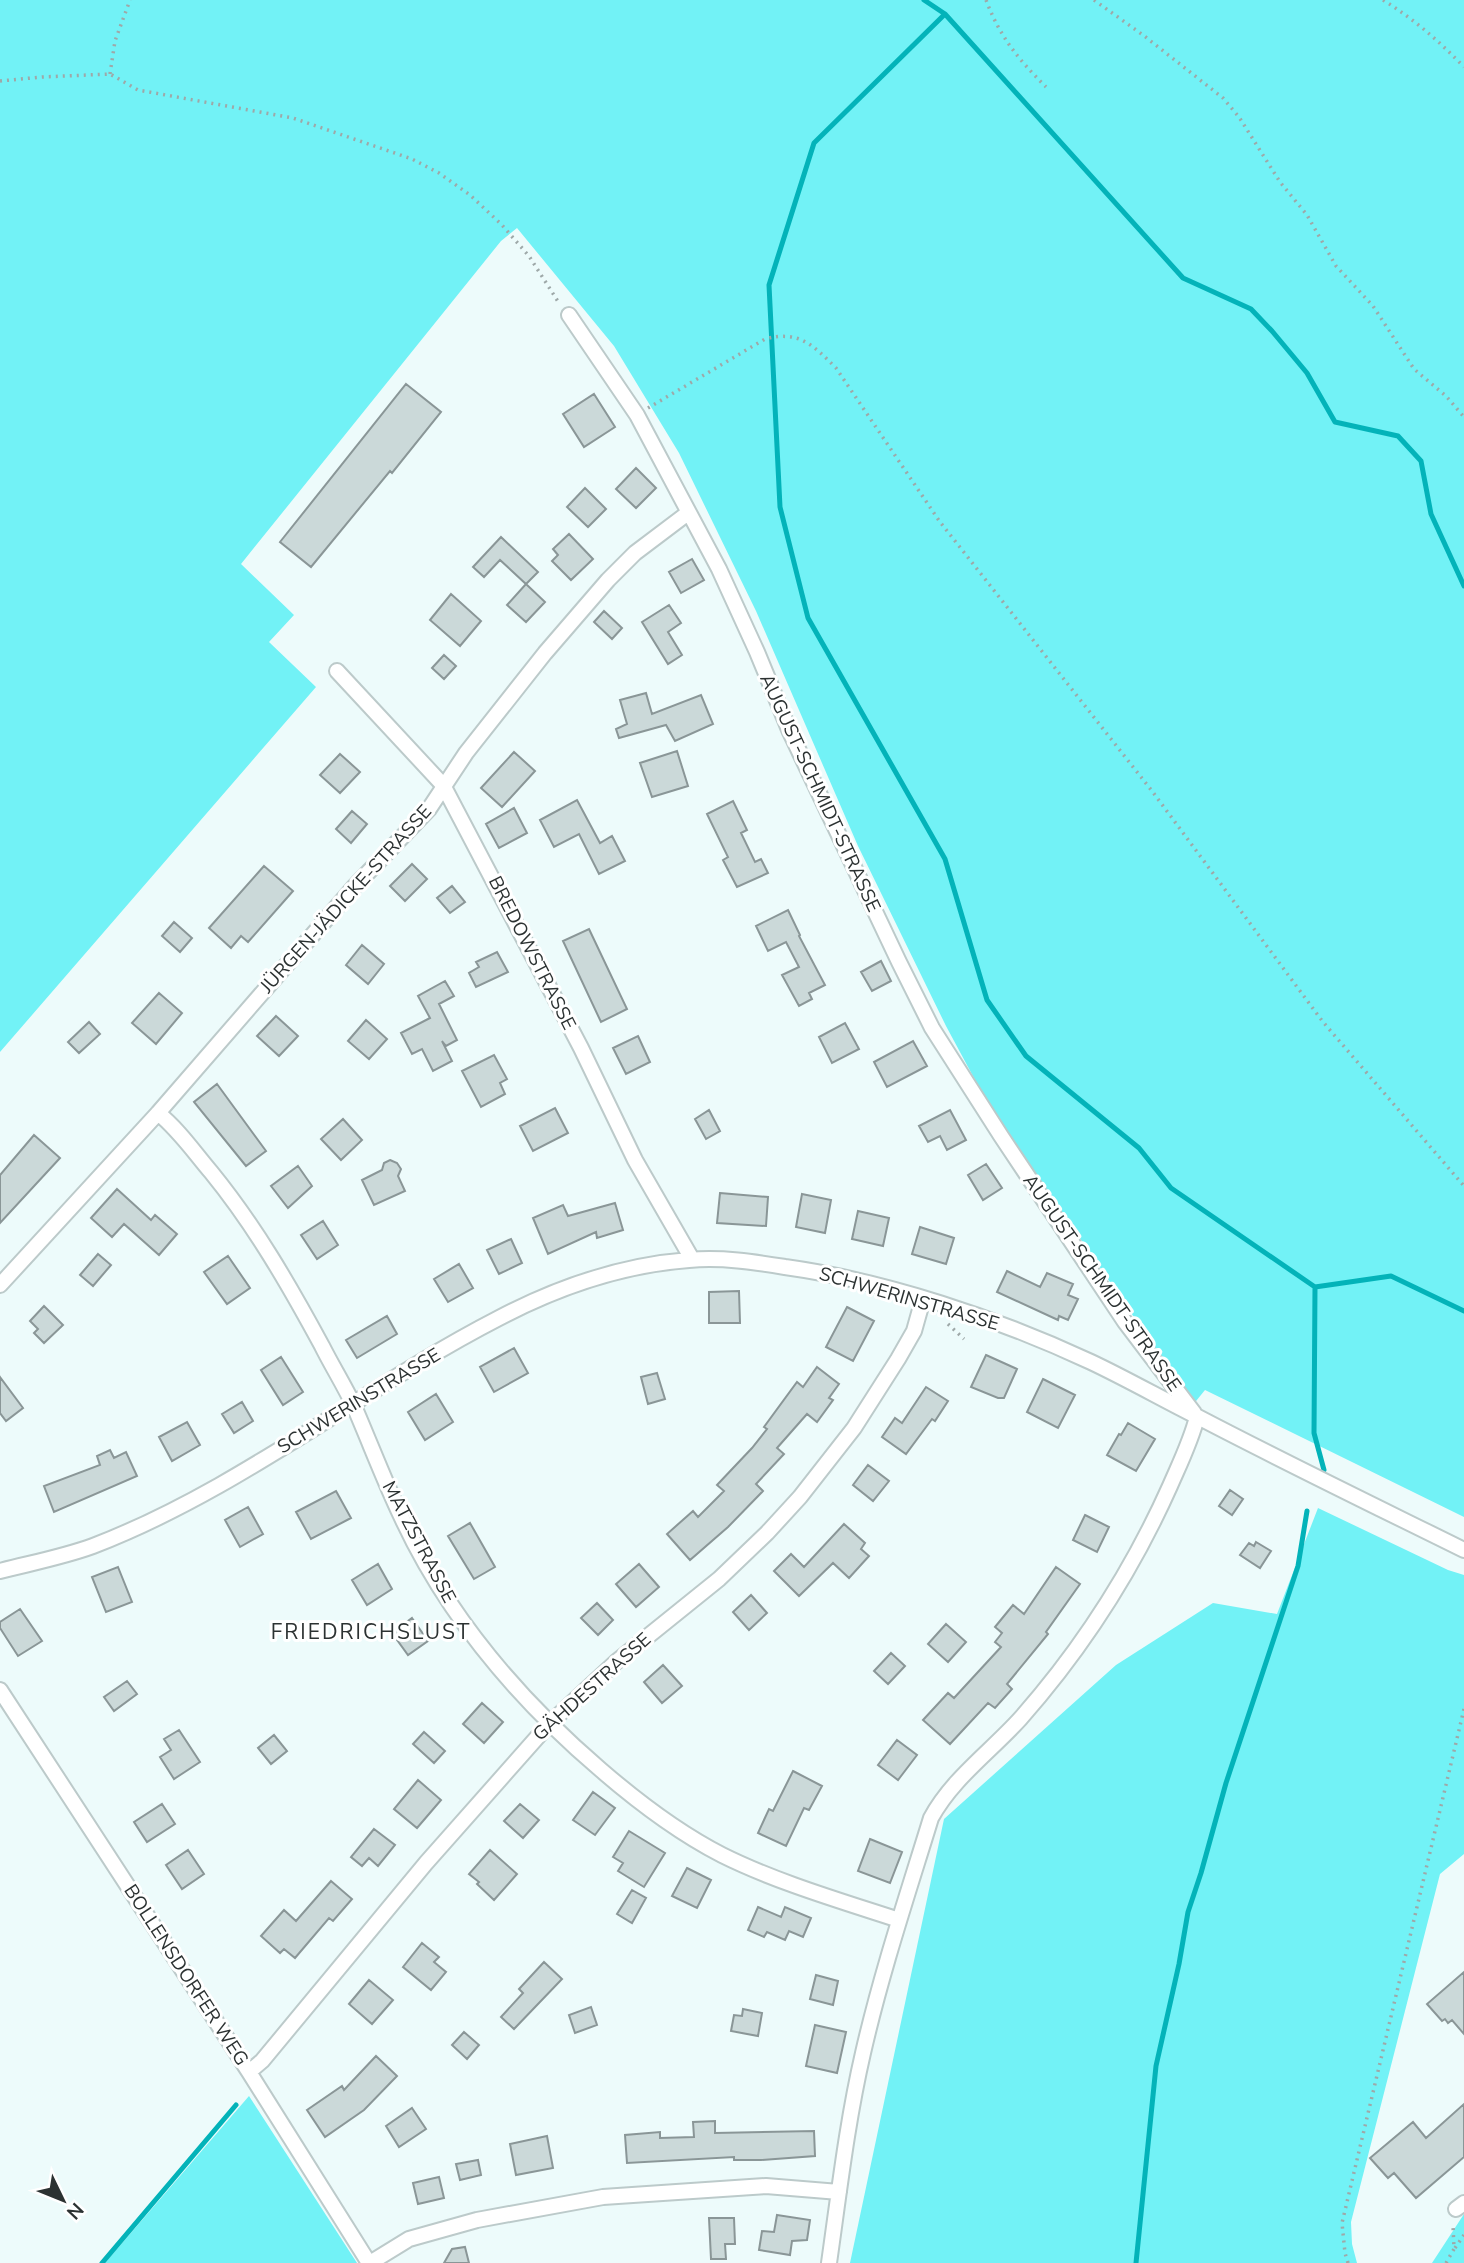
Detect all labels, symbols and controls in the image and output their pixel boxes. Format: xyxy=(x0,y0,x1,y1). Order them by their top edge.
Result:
street label: AUGUST-SCHMIDT-STRASSE xyxy=(753,670,887,916)
street label: JÜRGEN-JÄDICKE-STRASSE xyxy=(254,799,438,999)
street label: BREDOWSTRASSE xyxy=(482,872,582,1034)
street label: AUGUST-SCHMIDT-STRASSE xyxy=(1017,1169,1187,1397)
street label: SCHWERINSTRASSE xyxy=(816,1261,1002,1337)
street label: SCHWERINSTRASSE xyxy=(273,1342,445,1460)
street label: MATZSTRASSE xyxy=(376,1476,462,1608)
district label: FRIEDRICHSLUST xyxy=(271,1618,471,1646)
street label: GÄHDESTRASSE xyxy=(527,1627,657,1747)
street label: BOLLENSDORFER WEG xyxy=(118,1879,254,2071)
north arrow xyxy=(28,2165,98,2235)
text: N xyxy=(60,2197,89,2225)

